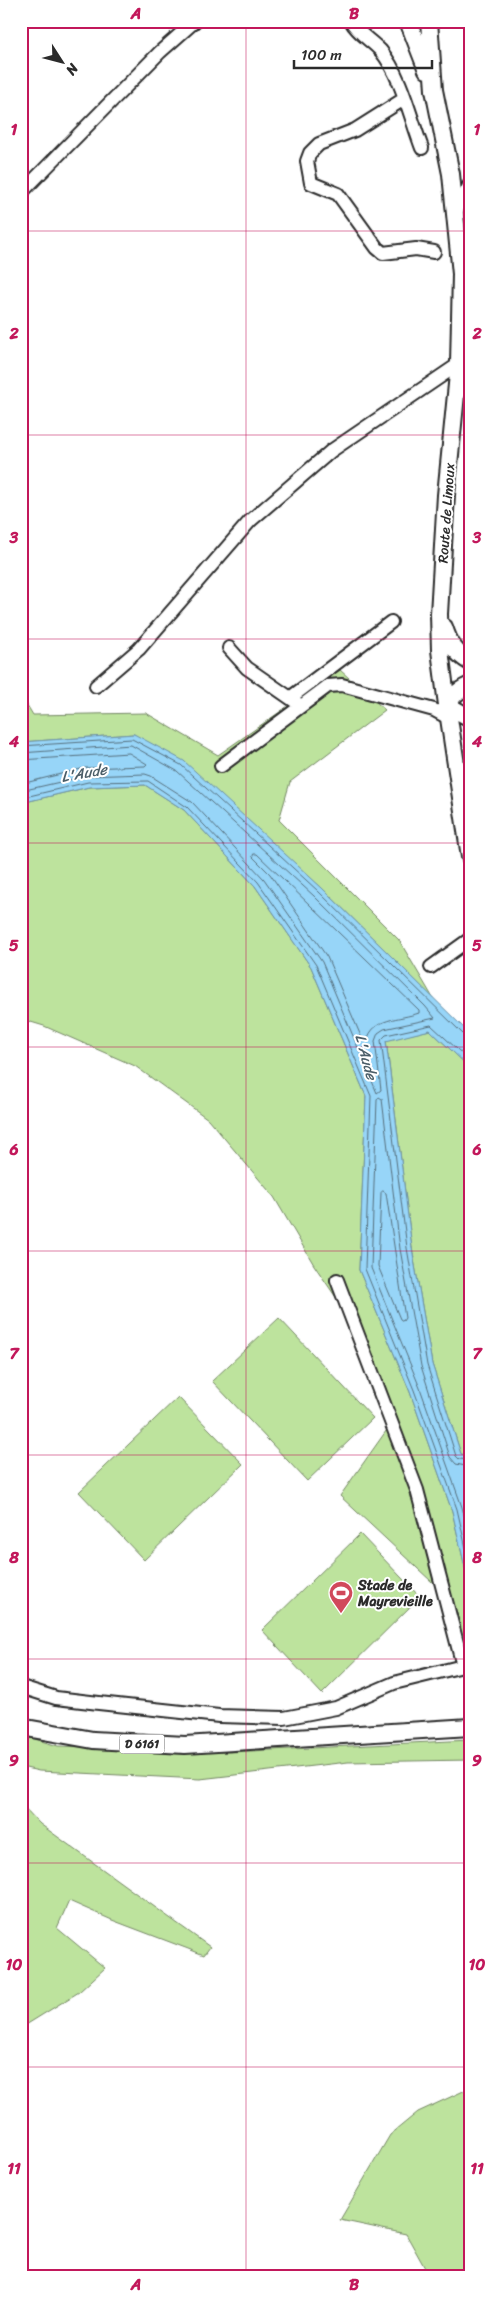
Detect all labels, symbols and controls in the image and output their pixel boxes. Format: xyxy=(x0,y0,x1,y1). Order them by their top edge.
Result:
text: A xyxy=(130,0,141,28)
text: B xyxy=(349,0,360,28)
north arrow xyxy=(38,38,88,88)
scale bar xyxy=(294,38,431,70)
text: 100 m xyxy=(301,42,342,68)
text: N xyxy=(59,57,86,81)
text: 1 xyxy=(11,115,18,144)
text: 1 xyxy=(474,115,481,144)
text: 2 xyxy=(8,319,19,348)
text: 2 xyxy=(471,319,482,348)
street label: Route de Limoux xyxy=(431,461,463,564)
text: 3 xyxy=(9,523,19,552)
text: 3 xyxy=(472,523,482,552)
text: 4 xyxy=(8,727,19,756)
text: 4 xyxy=(471,727,482,756)
water label: L'Aude xyxy=(59,756,110,790)
text: 5 xyxy=(9,931,19,960)
text: 5 xyxy=(472,931,482,960)
water label: L'Aude xyxy=(347,1031,385,1084)
text: 6 xyxy=(8,1135,19,1164)
text: 6 xyxy=(471,1135,482,1164)
text: 7 xyxy=(9,1339,20,1368)
text: 7 xyxy=(472,1339,483,1368)
text: 8 xyxy=(8,1543,19,1572)
text: 8 xyxy=(471,1543,482,1572)
place label: Stade de Mayrevieille xyxy=(357,1573,433,1614)
sports icon: Stade de Mayrevieille xyxy=(328,1580,354,1614)
road number: D 6161 xyxy=(120,1735,164,1754)
text: 9 xyxy=(9,1746,19,1775)
text: 9 xyxy=(472,1746,482,1775)
text: 10 xyxy=(6,1950,22,1979)
text: 10 xyxy=(469,1950,485,1979)
text: 11 xyxy=(7,2154,21,2183)
text: 11 xyxy=(470,2154,484,2183)
text: A xyxy=(130,2270,141,2298)
text: B xyxy=(349,2270,360,2298)

